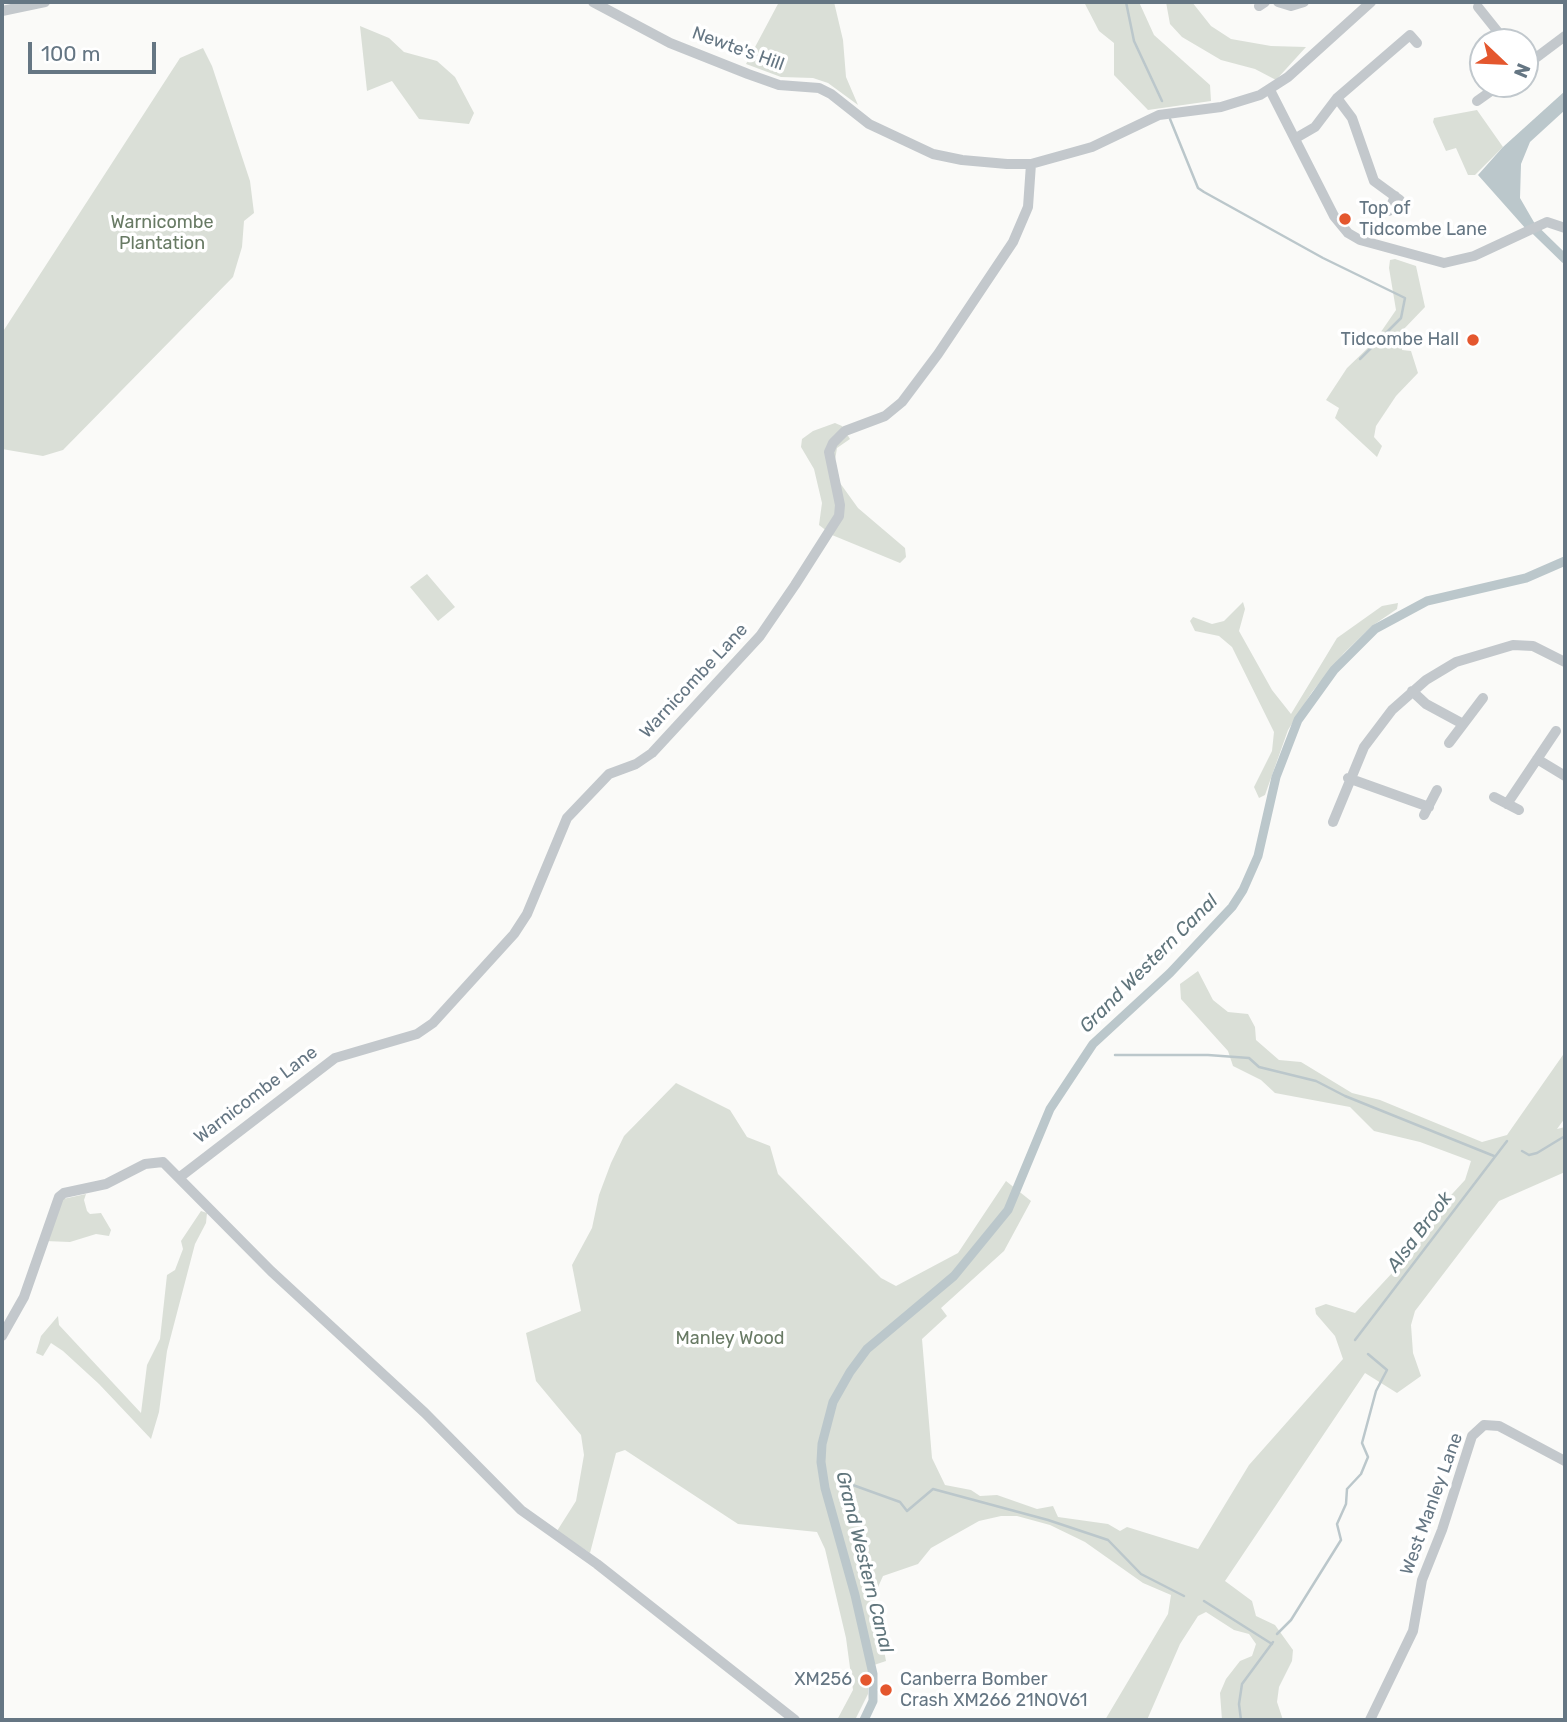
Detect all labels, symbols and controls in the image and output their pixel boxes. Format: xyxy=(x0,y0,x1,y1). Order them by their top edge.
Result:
street label: Newte's Hill xyxy=(689,22,787,76)
scale bar xyxy=(32,28,159,72)
north arrow xyxy=(1469,28,1539,98)
text: 100 m xyxy=(41,41,100,66)
text: N xyxy=(1509,60,1535,81)
place label: Top of Tidcombe Lane xyxy=(1359,198,1487,241)
marker: Top of Tidcombe Lane xyxy=(1337,211,1353,227)
park label: Warnicombe Plantation xyxy=(110,212,214,255)
place label: Tidcombe Hall xyxy=(1341,329,1459,351)
marker: Tidcombe Hall xyxy=(1465,332,1481,348)
street label: Warnicombe Lane xyxy=(635,619,753,743)
water label: Grand Western Canal xyxy=(1075,890,1223,1038)
street label: Warnicombe Lane xyxy=(190,1042,322,1148)
water label: Alsa Brook xyxy=(1382,1187,1458,1277)
park label: Manley Wood xyxy=(675,1328,785,1350)
street label: West Manley Lane xyxy=(1396,1430,1468,1578)
water label: Grand Western Canal xyxy=(830,1469,898,1655)
place label: XM256 xyxy=(794,1669,852,1691)
place label: Canberra Bomber Crash XM266 21NOV61 xyxy=(900,1669,1087,1712)
marker: XM256 xyxy=(858,1672,874,1688)
marker: Canberra Bomber Crash XM266 21NOV61 xyxy=(878,1682,894,1698)

